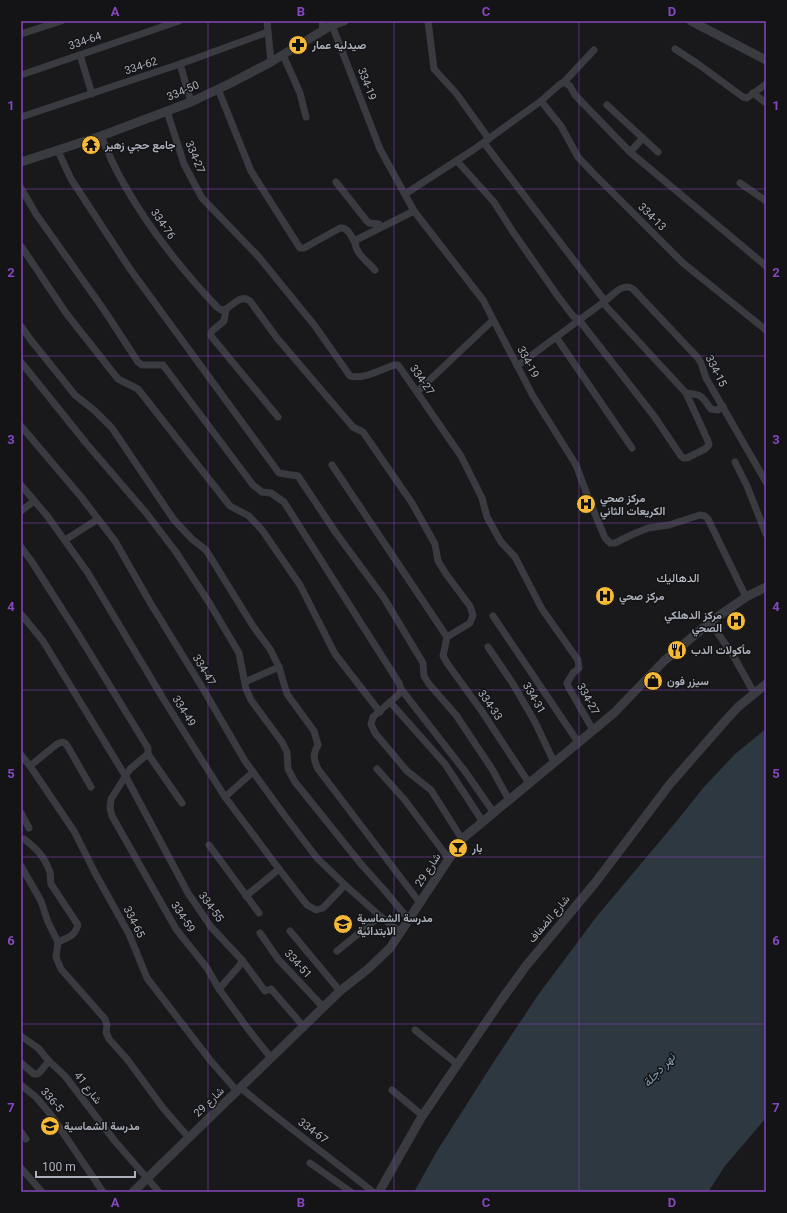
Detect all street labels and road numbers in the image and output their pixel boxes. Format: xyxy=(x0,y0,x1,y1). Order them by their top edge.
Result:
street label: 334-64 xyxy=(67,29,103,53)
street label: 334-62 xyxy=(123,55,159,77)
street label: 334-19 xyxy=(355,66,379,102)
street label: 334-50 xyxy=(165,78,201,104)
street label: 334-27 xyxy=(182,139,208,175)
street label: 334-13 xyxy=(635,200,669,234)
street label: 334-76 xyxy=(148,206,178,242)
street label: 334-19 xyxy=(514,344,542,380)
street label: 334-15 xyxy=(703,353,729,389)
street label: 334-27 xyxy=(407,362,437,398)
street label: 334-47 xyxy=(190,652,218,688)
street label: 334-31 xyxy=(520,680,548,716)
street label: 334-27 xyxy=(574,681,602,717)
street label: 334-33 xyxy=(475,687,505,723)
street label: 334-49 xyxy=(169,693,199,729)
street label: شارع 29 xyxy=(412,851,445,890)
street label: 334-55 xyxy=(196,889,226,925)
street label: شارع الضفاف xyxy=(525,892,574,946)
street label: 334-59 xyxy=(168,899,198,935)
street label: 334-65 xyxy=(121,904,147,940)
street label: 334-51 xyxy=(282,947,314,981)
street label: شارع 41 xyxy=(71,1069,105,1108)
street label: شارع 29 xyxy=(191,1084,228,1120)
street label: 336-5 xyxy=(38,1085,66,1115)
street label: 334-67 xyxy=(296,1116,330,1146)

